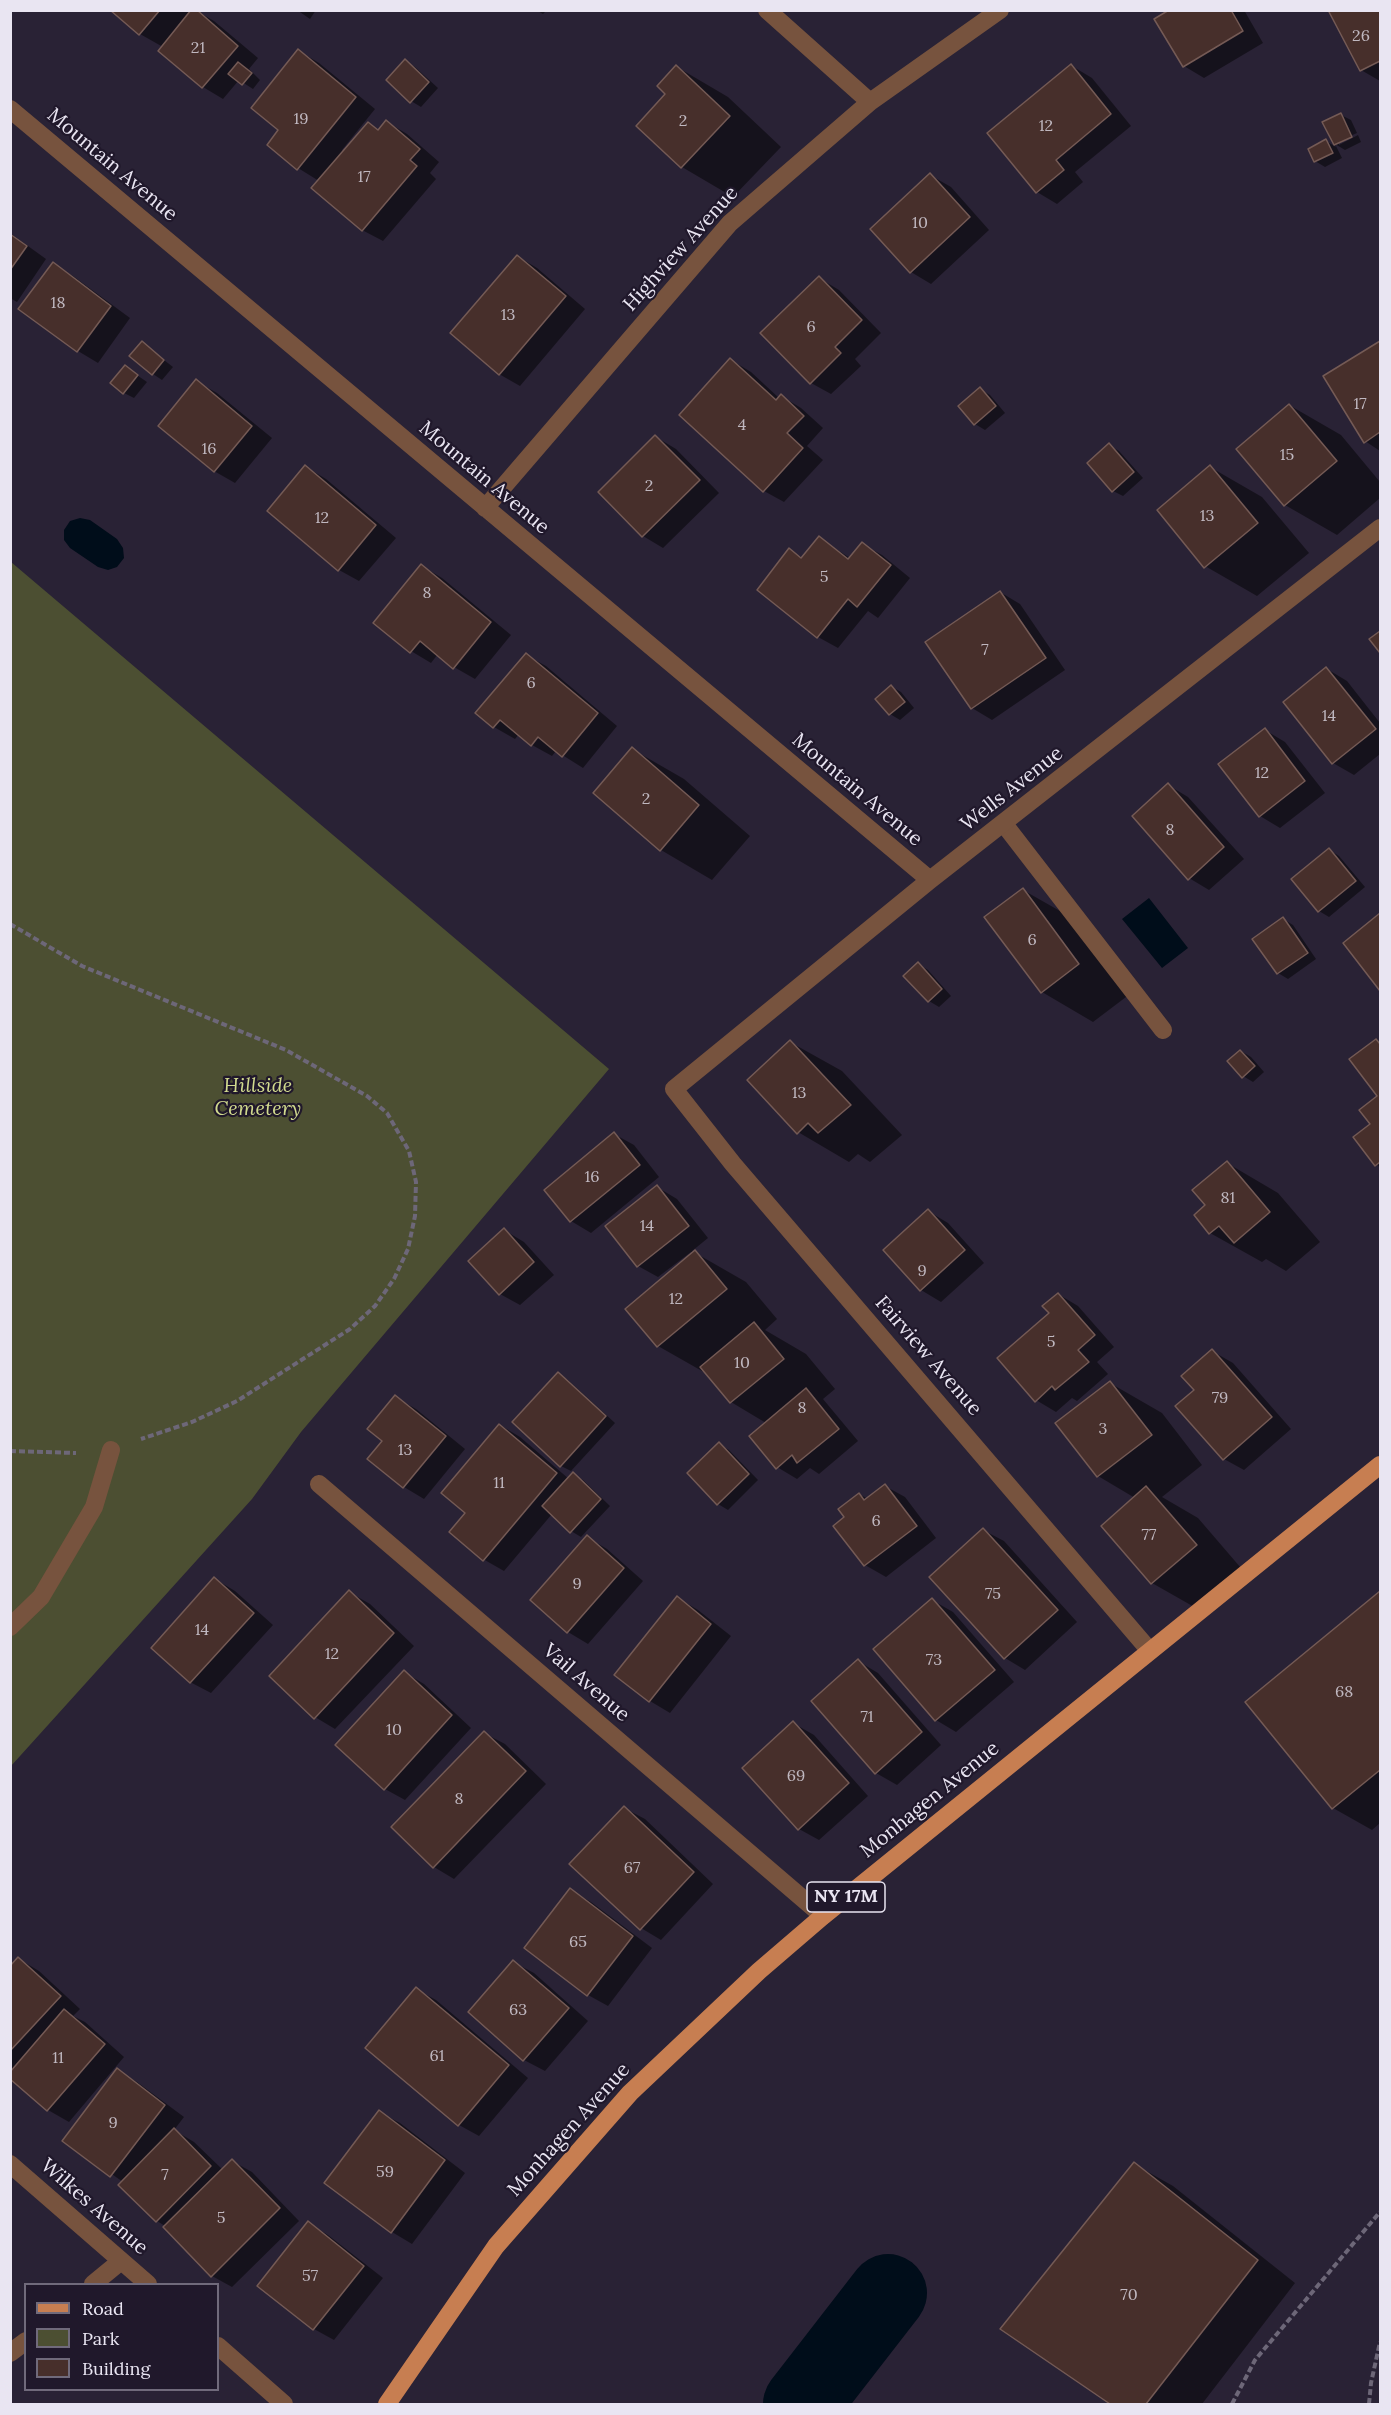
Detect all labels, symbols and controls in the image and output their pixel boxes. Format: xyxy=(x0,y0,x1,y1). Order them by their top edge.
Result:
house number: 26 xyxy=(1352,26,1370,46)
house number: 21 xyxy=(191,38,205,58)
street label: Mountain Avenue xyxy=(42,103,182,227)
house number: 19 xyxy=(293,109,309,129)
house number: 2 xyxy=(679,111,687,131)
house number: 12 xyxy=(1039,116,1053,136)
house number: 17 xyxy=(357,167,371,187)
street label: Highview Avenue xyxy=(619,181,743,317)
house number: 10 xyxy=(912,213,928,233)
house number: 18 xyxy=(51,293,65,313)
house number: 13 xyxy=(501,305,515,325)
house number: 6 xyxy=(806,317,816,337)
house number: 17 xyxy=(1353,394,1367,414)
house number: 4 xyxy=(738,415,746,435)
street label: Mountain Avenue xyxy=(414,416,554,540)
house number: 16 xyxy=(201,439,217,459)
house number: 15 xyxy=(1280,445,1294,465)
house number: 2 xyxy=(645,476,653,496)
house number: 13 xyxy=(1200,506,1214,526)
house number: 12 xyxy=(315,508,329,528)
house number: 5 xyxy=(820,567,828,587)
house number: 8 xyxy=(423,583,431,603)
house number: 7 xyxy=(981,640,989,660)
house number: 6 xyxy=(526,673,536,693)
house number: 14 xyxy=(1322,706,1336,726)
street label: Mountain Avenue xyxy=(787,728,927,852)
street label: Wells Avenue xyxy=(956,742,1068,836)
house number: 12 xyxy=(1255,763,1269,783)
house number: 2 xyxy=(642,789,650,809)
house number: 8 xyxy=(1166,820,1174,840)
house number: 6 xyxy=(1027,930,1037,950)
park label: Hillside Cemetery xyxy=(215,1074,301,1121)
house number: 13 xyxy=(792,1083,806,1103)
house number: 16 xyxy=(584,1167,600,1187)
house number: 81 xyxy=(1221,1188,1235,1208)
house number: 14 xyxy=(640,1216,654,1236)
house number: 9 xyxy=(917,1261,927,1281)
house number: 12 xyxy=(669,1289,683,1309)
street label: Fairview Avenue xyxy=(870,1291,986,1421)
house number: 5 xyxy=(1047,1332,1055,1352)
house number: 10 xyxy=(734,1353,750,1373)
house number: 79 xyxy=(1212,1388,1228,1408)
house number: 8 xyxy=(798,1398,806,1418)
house number: 3 xyxy=(1099,1419,1107,1439)
house number: 13 xyxy=(398,1440,412,1460)
house number: 11 xyxy=(493,1473,505,1493)
house number: 6 xyxy=(871,1511,881,1531)
house number: 77 xyxy=(1142,1525,1156,1545)
house number: 9 xyxy=(572,1574,582,1594)
house number: 75 xyxy=(985,1584,1001,1604)
house number: 14 xyxy=(195,1620,209,1640)
street label: Vail Avenue xyxy=(538,1639,634,1727)
house number: 12 xyxy=(325,1644,339,1664)
house number: 73 xyxy=(926,1650,942,1670)
house number: 68 xyxy=(1335,1682,1353,1702)
house number: 71 xyxy=(860,1707,874,1727)
house number: 10 xyxy=(386,1720,402,1740)
street label: Monhagen Avenue xyxy=(856,1737,1004,1863)
house number: 69 xyxy=(787,1766,805,1786)
house number: 8 xyxy=(455,1789,463,1809)
house number: 67 xyxy=(624,1858,640,1878)
road number: NY 17M xyxy=(807,1882,885,1912)
house number: 65 xyxy=(569,1932,587,1952)
house number: 63 xyxy=(509,2000,527,2020)
house number: 61 xyxy=(429,2046,445,2066)
house number: 11 xyxy=(52,2048,64,2068)
street label: Monhagen Avenue xyxy=(503,2058,635,2202)
house number: 9 xyxy=(108,2113,118,2133)
street label: Wilkes Avenue xyxy=(35,2154,153,2260)
house number: 59 xyxy=(376,2162,394,2182)
house number: 7 xyxy=(161,2165,169,2185)
house number: 5 xyxy=(217,2208,225,2228)
house number: 57 xyxy=(302,2266,318,2286)
legend xyxy=(24,2283,219,2391)
house number: 70 xyxy=(1120,2285,1138,2305)
text: Road xyxy=(82,2297,124,2320)
text: Park xyxy=(82,2327,119,2350)
text: Building xyxy=(82,2357,150,2380)

